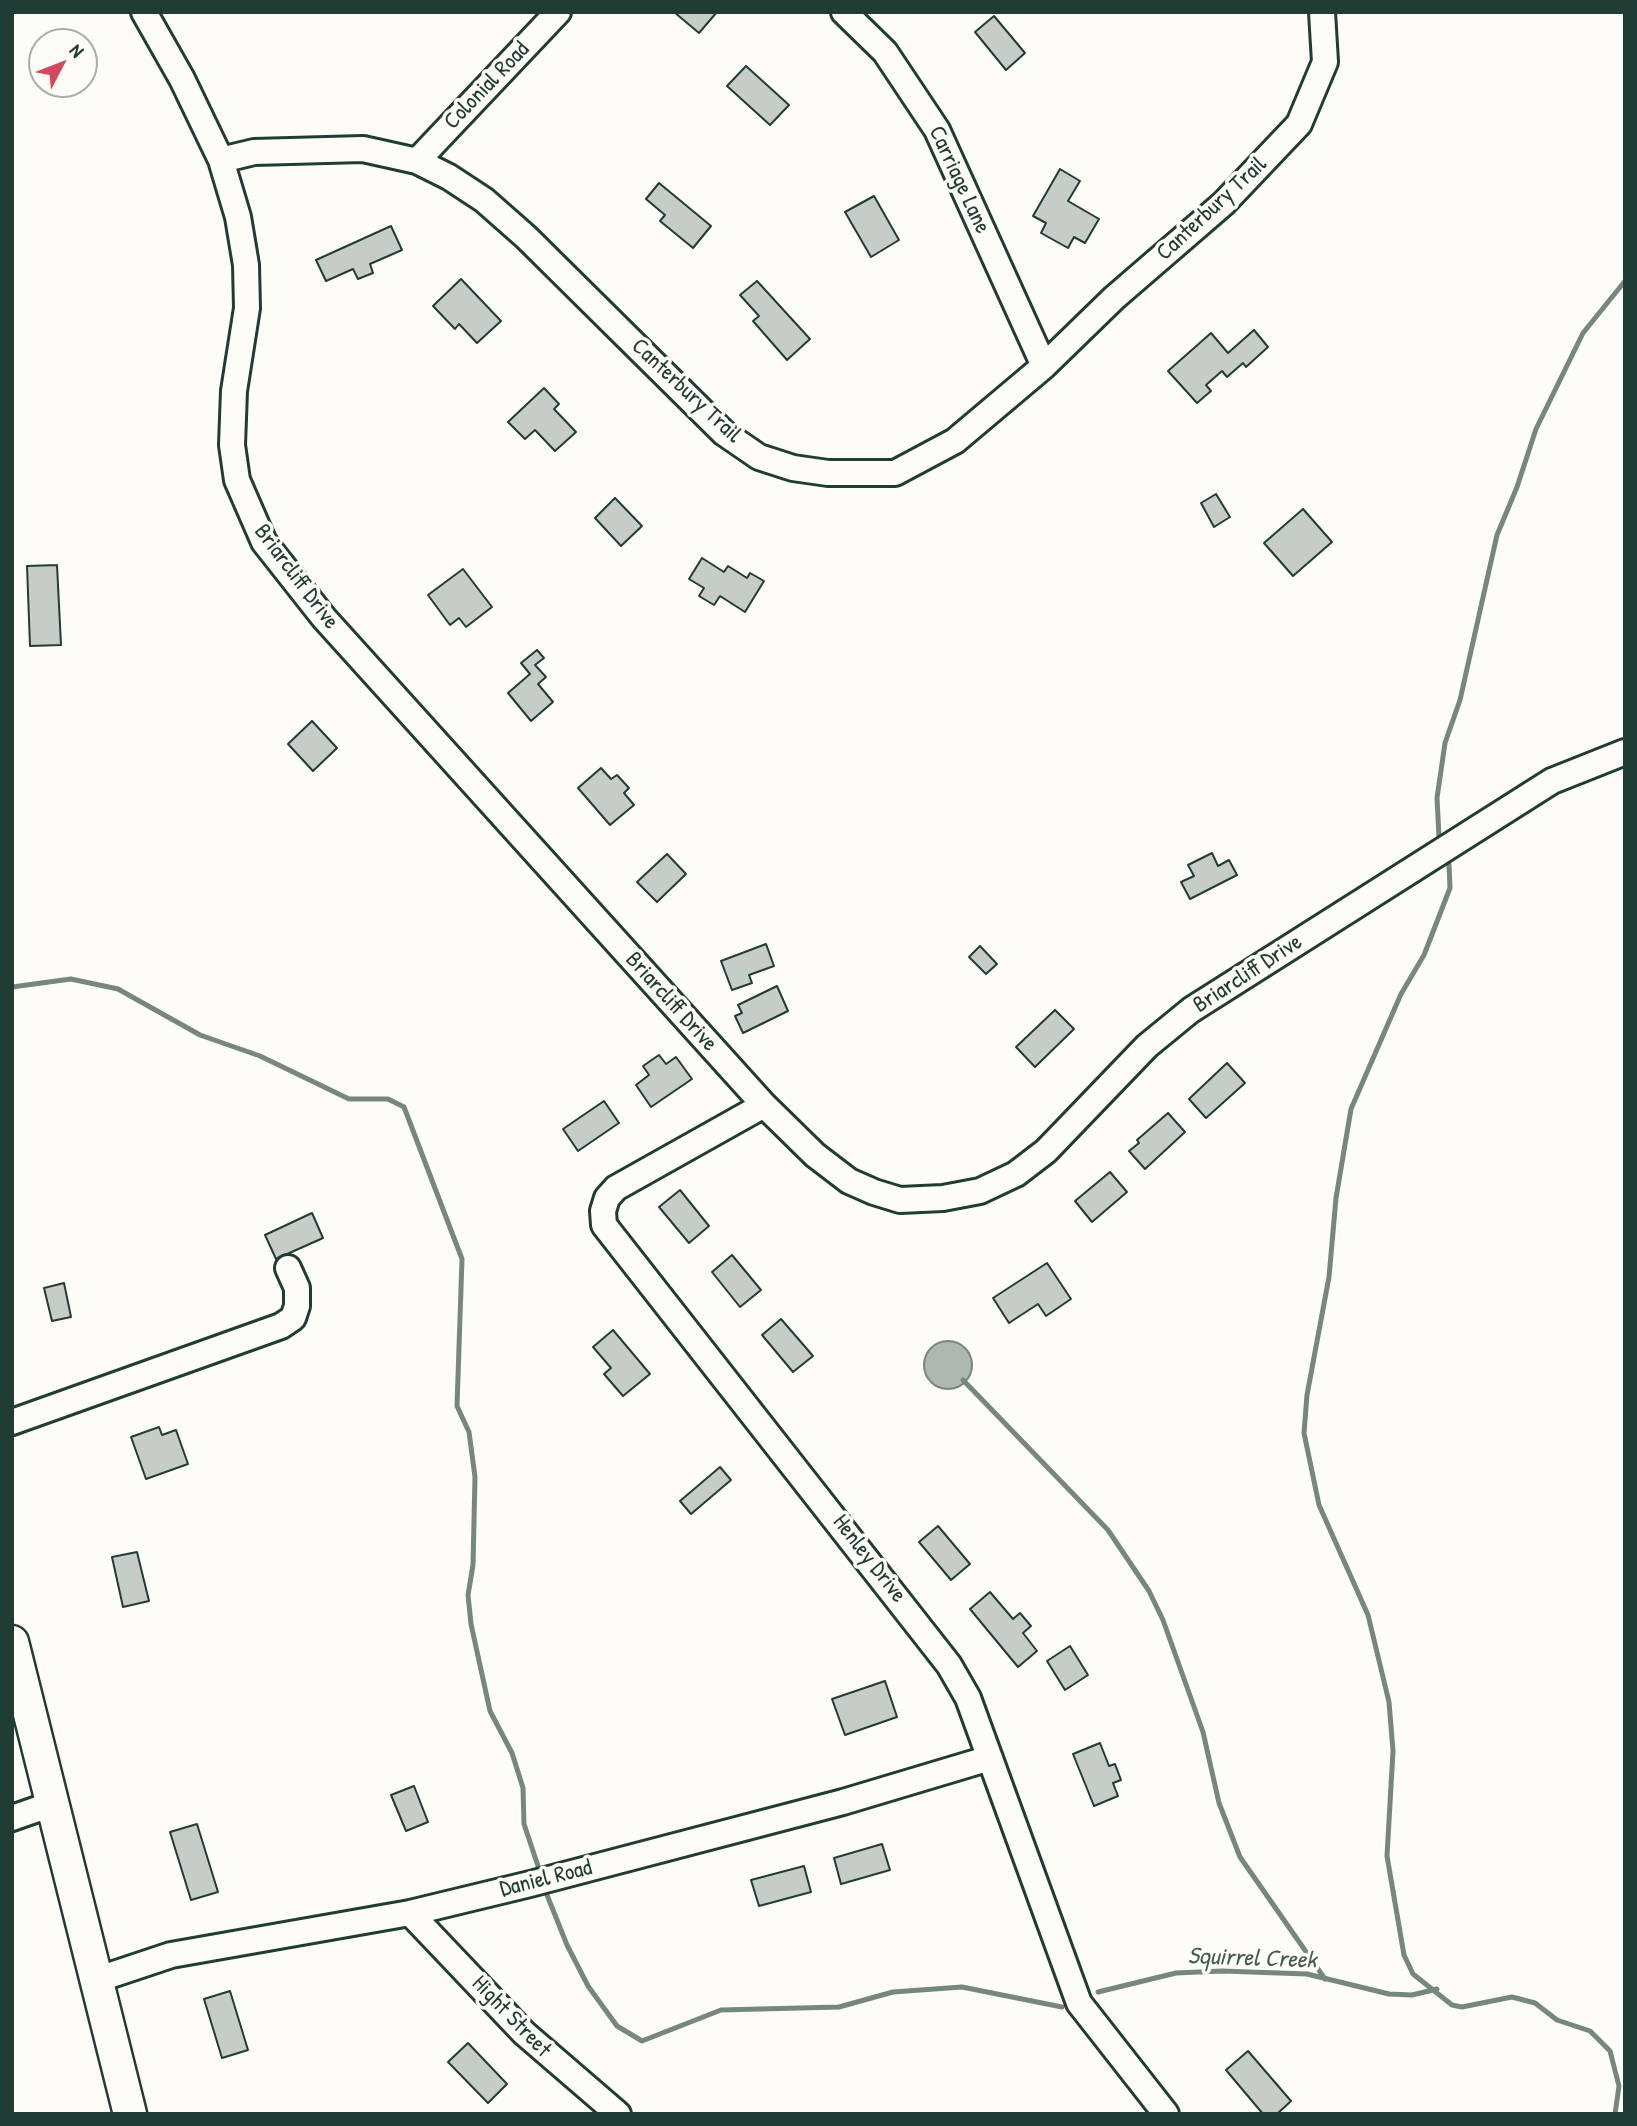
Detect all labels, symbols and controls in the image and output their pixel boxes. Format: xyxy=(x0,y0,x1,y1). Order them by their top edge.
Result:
north arrow xyxy=(28,28,98,98)
street label: Colonial Road xyxy=(439,37,535,135)
text: N xyxy=(64,38,90,63)
street label: Carriage Lane xyxy=(922,122,996,238)
street label: Canterbury Trail xyxy=(1151,151,1273,267)
street label: Canterbury Trail xyxy=(625,333,747,449)
street label: Briarcliff Drive xyxy=(248,519,344,635)
street label: Briarcliff Drive xyxy=(1188,929,1308,1019)
street label: Briarcliff Drive xyxy=(619,947,723,1057)
street label: Henley Drive xyxy=(826,1510,912,1608)
street label: Daniel Road xyxy=(497,1854,595,1904)
water label: Squirrel Creek xyxy=(1187,1942,1317,1976)
street label: Hight Street xyxy=(465,1971,557,2063)

